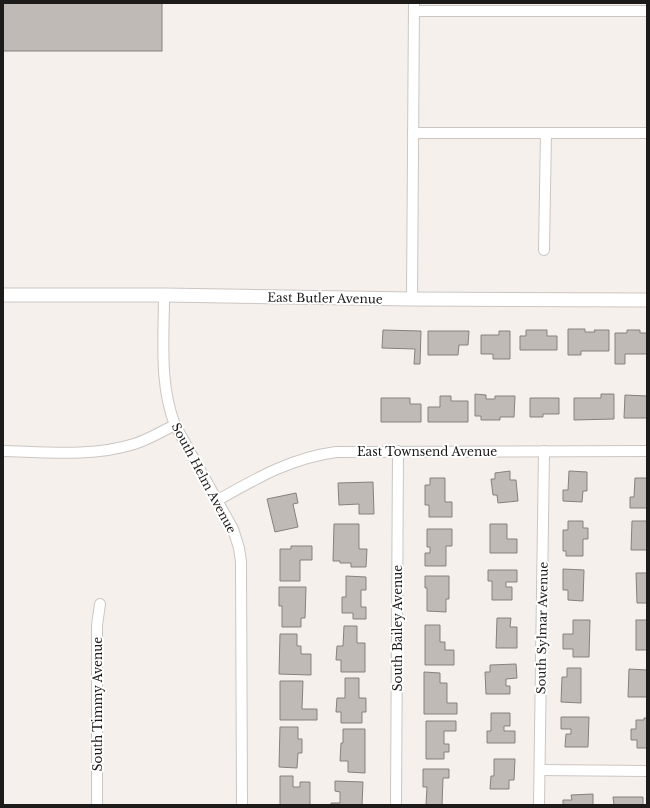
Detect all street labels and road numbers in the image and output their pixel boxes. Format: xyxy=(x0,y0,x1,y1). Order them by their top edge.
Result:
street label: East Butler Avenue xyxy=(267,289,383,307)
street label: South Helm Avenue xyxy=(169,420,240,536)
street label: East Townsend Avenue xyxy=(357,444,497,459)
street label: South Sylmar Avenue xyxy=(533,562,551,694)
street label: South Bailey Avenue xyxy=(390,565,405,691)
street label: South Timmy Avenue xyxy=(90,637,105,771)

